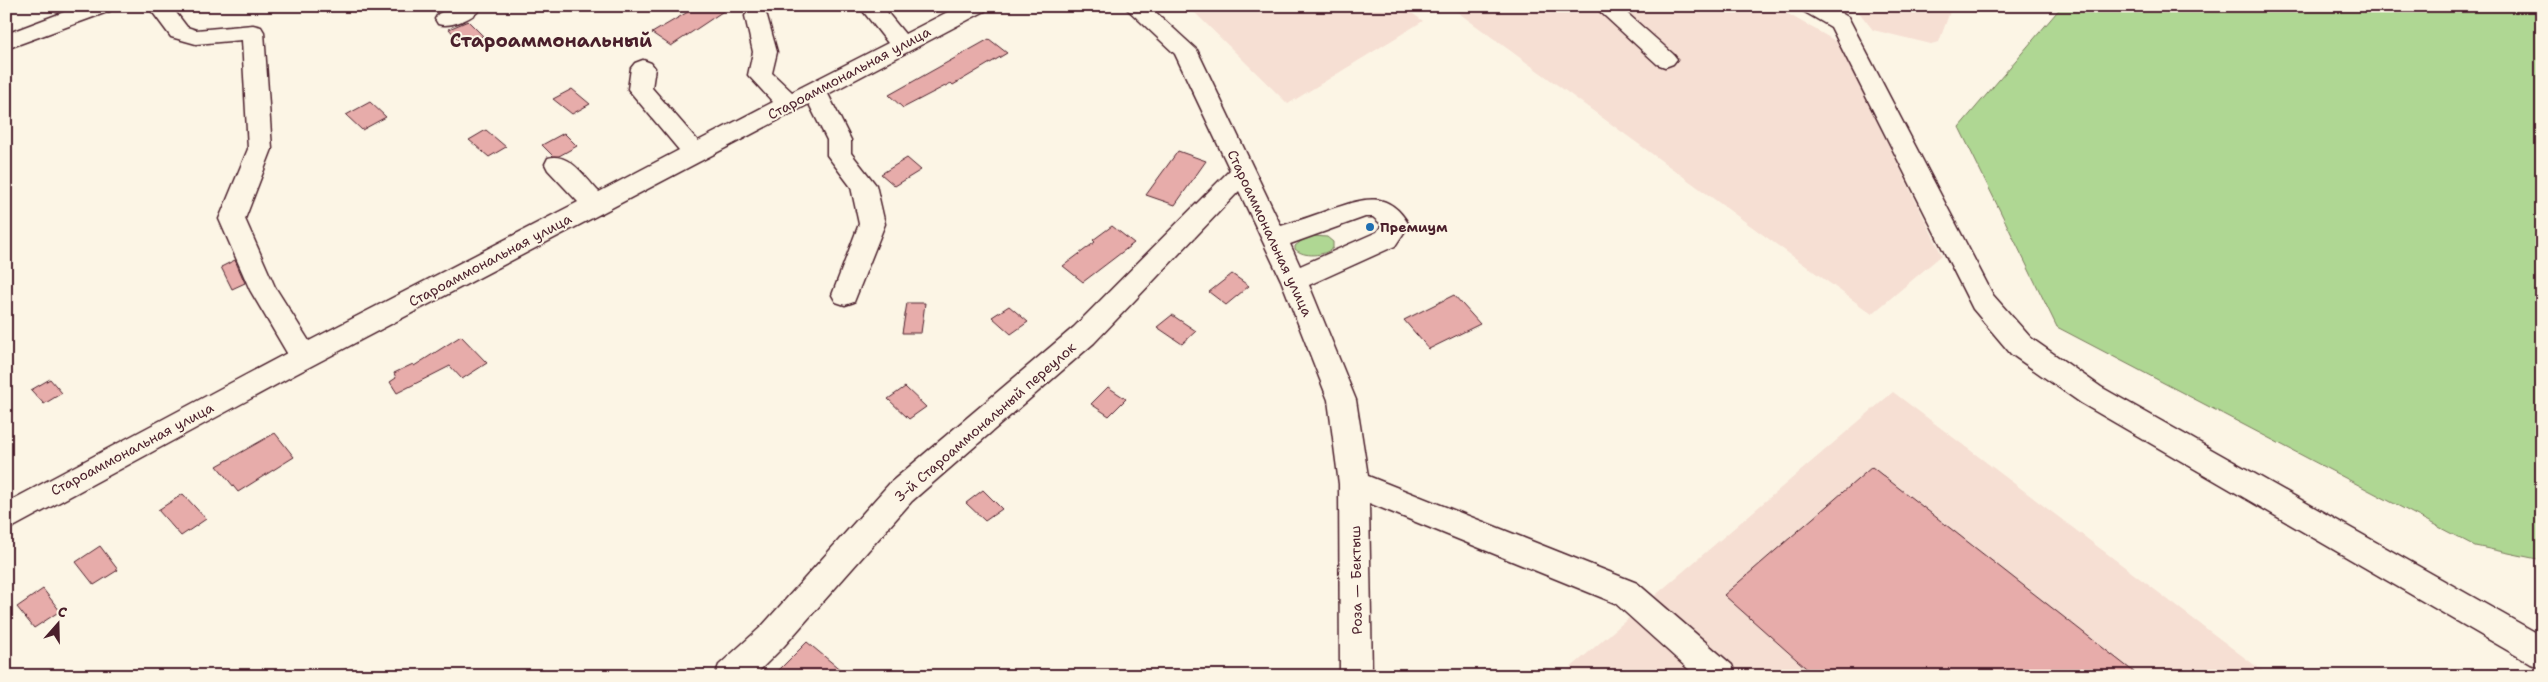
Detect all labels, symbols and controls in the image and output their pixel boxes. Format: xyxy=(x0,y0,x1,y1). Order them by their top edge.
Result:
street label: Староаммональная улица xyxy=(764,22,934,124)
district label: Староаммональный xyxy=(450,28,652,53)
street label: Староаммональная улица xyxy=(1223,147,1317,319)
street label: Староаммональная улица xyxy=(405,209,575,311)
place label: Премиум xyxy=(1380,218,1448,236)
marker: Премиум xyxy=(1364,221,1376,233)
street label: 3-й Староаммональный переулок xyxy=(890,338,1080,506)
street label: Староаммональная улица xyxy=(47,398,217,500)
street label: Роза — Бектыш xyxy=(1346,525,1366,635)
north arrow xyxy=(32,600,82,650)
text: С xyxy=(55,602,70,622)

